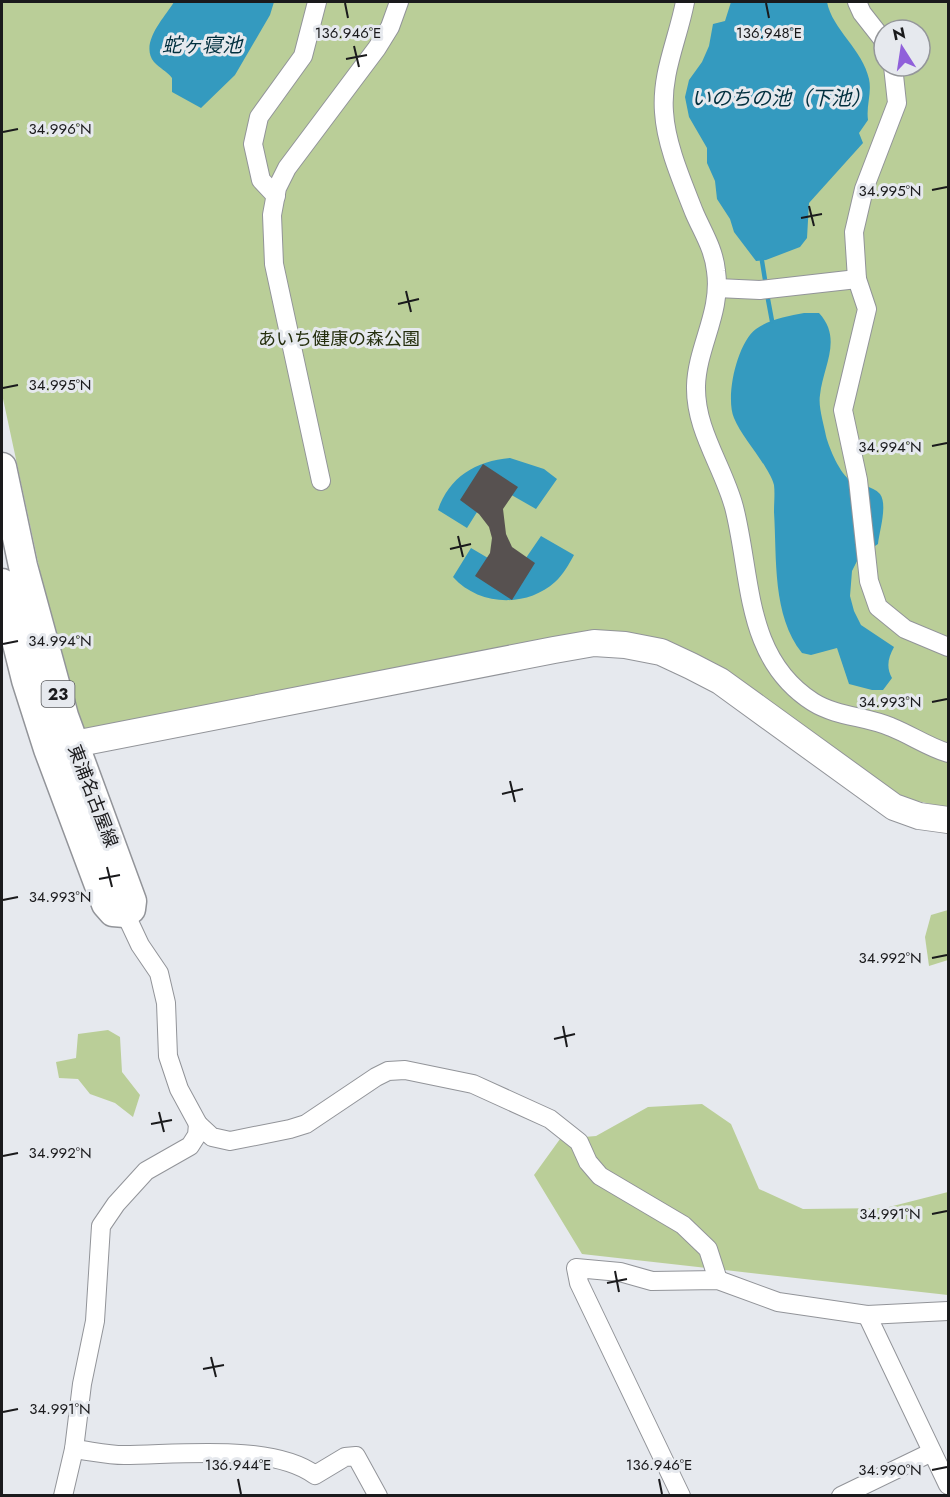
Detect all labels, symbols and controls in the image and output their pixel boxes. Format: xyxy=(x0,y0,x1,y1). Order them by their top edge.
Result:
north arrow xyxy=(872,18,932,78)
text: N xyxy=(890,21,908,46)
text: 136.946°E xyxy=(315,22,381,44)
text: 136.948°E xyxy=(736,22,802,44)
water label: 蛇ヶ寝池 xyxy=(162,31,244,60)
water label: いのちの池（下池） xyxy=(691,84,871,113)
text: 34.996°N xyxy=(28,118,92,140)
text: 34.995°N xyxy=(859,180,921,202)
park label: あいち健康の森公園 xyxy=(258,326,420,352)
text: 34.995°N xyxy=(29,374,91,396)
text: 34.994°N xyxy=(858,436,922,458)
text: 34.994°N xyxy=(28,630,92,652)
road number: 23 xyxy=(42,681,74,707)
text: 34.993°N xyxy=(859,691,921,713)
street label: 東浦名古屋線 xyxy=(62,741,124,851)
text: 34.993°N xyxy=(29,886,91,908)
text: 34.992°N xyxy=(858,947,922,969)
text: 34.992°N xyxy=(28,1142,92,1164)
text: 34.991°N xyxy=(859,1203,921,1225)
text: 34.991°N xyxy=(29,1398,91,1420)
text: 136.944°E xyxy=(205,1454,271,1476)
text: 136.946°E xyxy=(626,1454,692,1476)
text: 34.990°N xyxy=(858,1459,922,1481)

